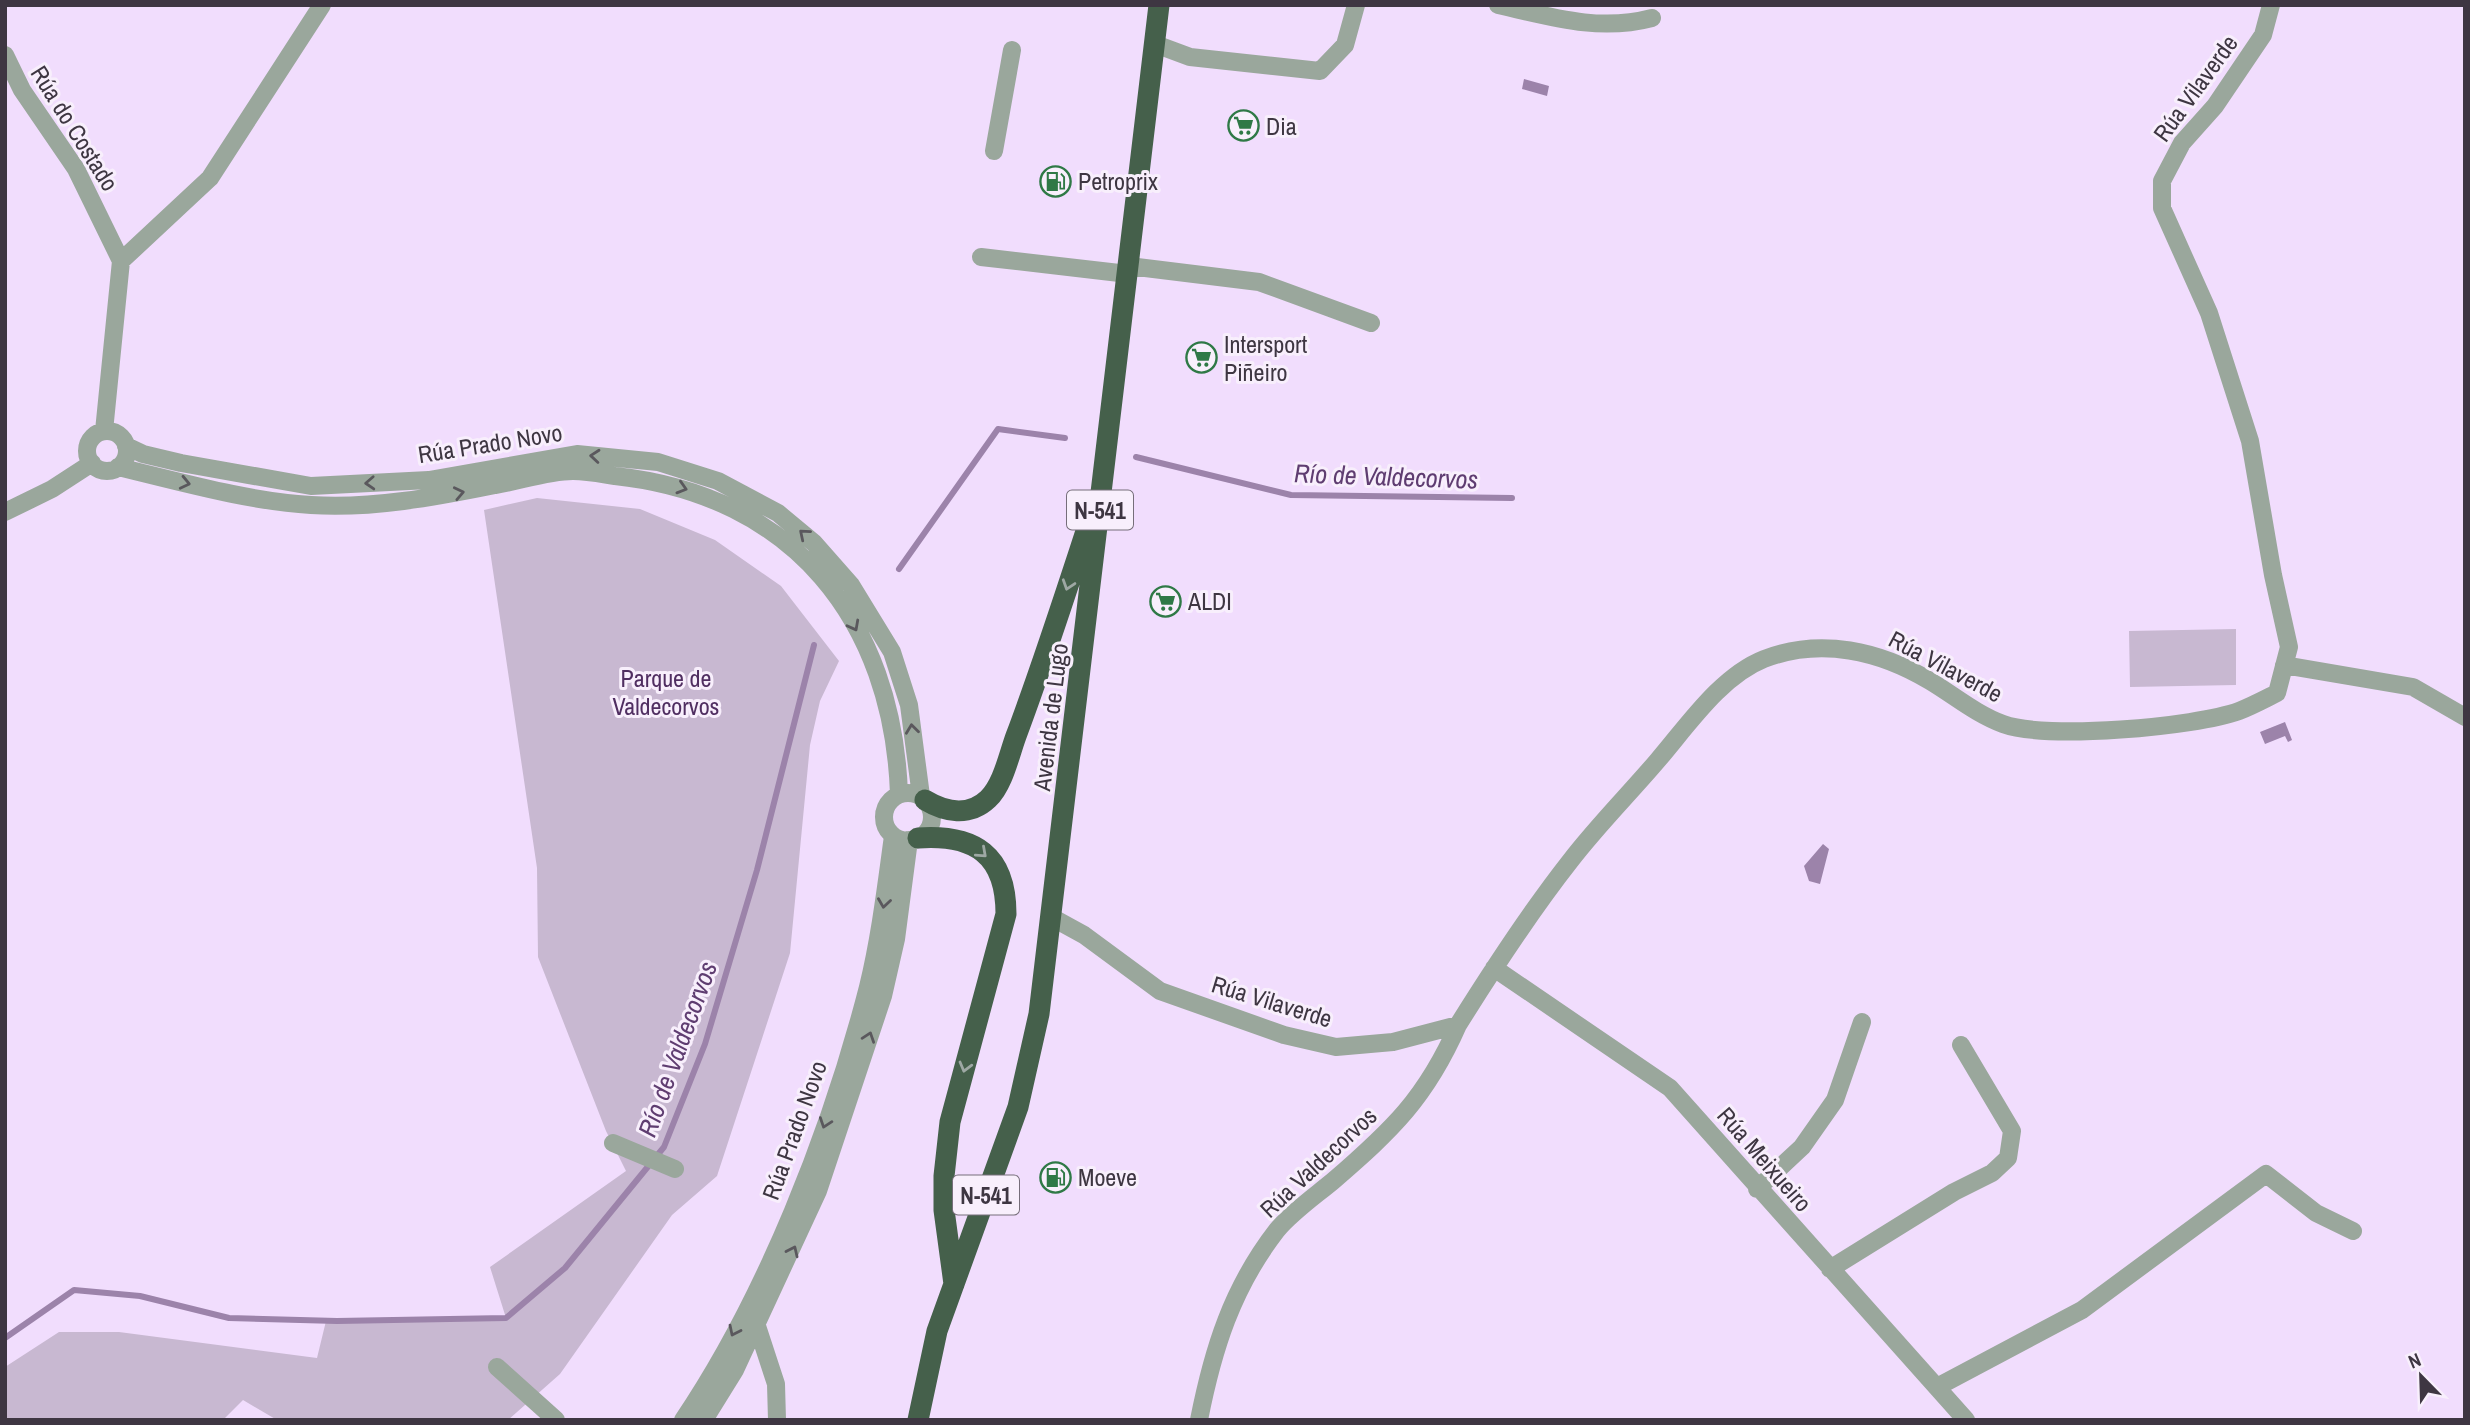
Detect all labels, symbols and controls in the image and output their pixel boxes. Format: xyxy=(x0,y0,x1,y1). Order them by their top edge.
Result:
street label: Rúa Vilaverde xyxy=(2146,28,2244,148)
street label: Rúa do Costado xyxy=(24,59,126,197)
supermarket icon: Dia xyxy=(1226,109,1260,143)
place label: Dia xyxy=(1266,110,1297,142)
fuel station icon: Petroprix xyxy=(1038,164,1072,198)
place label: Petroprix xyxy=(1078,165,1158,197)
place label: Intersport Piñeiro xyxy=(1224,328,1308,388)
supermarket icon: Intersport Piñeiro xyxy=(1184,341,1218,375)
street label: Rúa Prado Novo xyxy=(416,416,564,470)
one-way arrow xyxy=(589,449,600,464)
water label: Río de Valdecorvos xyxy=(1293,455,1479,497)
one-way arrow xyxy=(179,475,191,489)
one-way arrow xyxy=(365,476,376,491)
one-way arrow xyxy=(676,480,688,495)
one-way arrow xyxy=(453,486,465,501)
road number: N-541 xyxy=(1067,490,1133,530)
one-way arrow xyxy=(799,530,811,543)
one-way arrow xyxy=(1062,578,1077,590)
supermarket icon: ALDI xyxy=(1148,584,1182,618)
place label: ALDI xyxy=(1187,585,1232,617)
one-way arrow xyxy=(846,619,859,632)
street label: Rúa Vilaverde xyxy=(1884,623,2008,709)
street label: Avenida de Lugo xyxy=(1025,641,1075,794)
park label: Parque de Valdecorvos xyxy=(613,662,719,722)
one-way arrow xyxy=(905,723,920,734)
one-way arrow xyxy=(974,845,987,857)
one-way arrow xyxy=(876,898,891,909)
water label: Río de Valdecorvos xyxy=(629,956,725,1142)
street label: Rúa Vilaverde xyxy=(1208,968,1336,1034)
one-way arrow xyxy=(861,1031,875,1044)
street label: Rúa Prado Novo xyxy=(754,1056,834,1204)
one-way arrow xyxy=(959,1061,973,1073)
street label: Rúa Valdecorvos xyxy=(1253,1100,1383,1224)
street label: Rúa Meixueiro xyxy=(1711,1100,1819,1218)
one-way arrow xyxy=(819,1116,833,1128)
fuel station icon: Moeve xyxy=(1038,1160,1072,1194)
place label: Moeve xyxy=(1078,1161,1137,1193)
road number: N-541 xyxy=(953,1176,1019,1214)
one-way arrow xyxy=(785,1246,799,1258)
one-way arrow xyxy=(729,1324,743,1336)
north arrow xyxy=(2386,1341,2456,1411)
text: N xyxy=(2404,1346,2425,1375)

